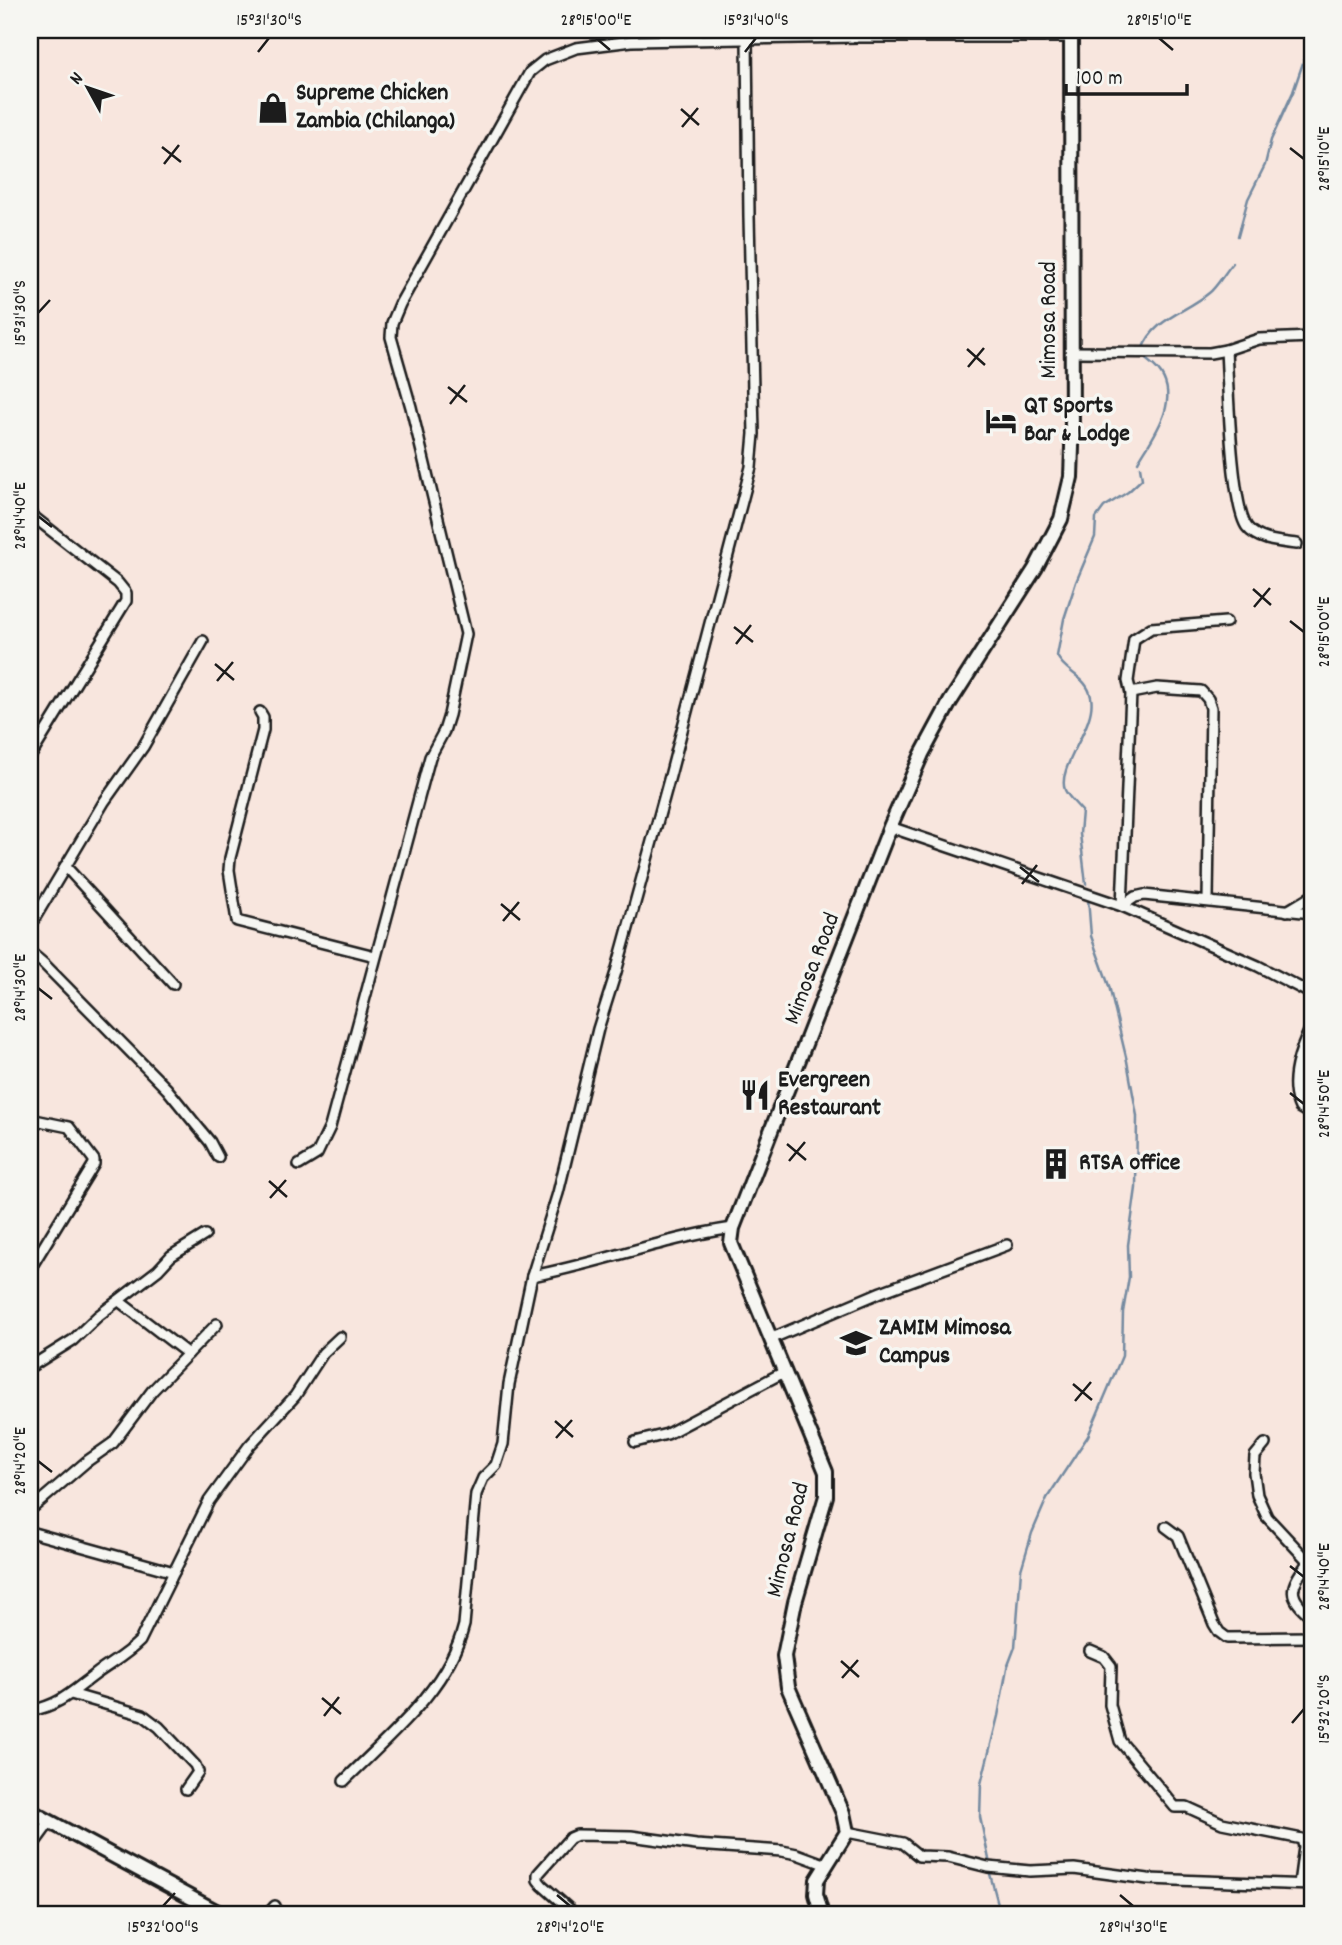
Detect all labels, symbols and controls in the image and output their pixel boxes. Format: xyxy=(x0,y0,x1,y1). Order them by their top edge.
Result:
text: 15°31'30"S xyxy=(236,9,302,34)
text: 28°15'00"E xyxy=(561,9,631,34)
text: 15°31'40"S xyxy=(723,9,789,34)
text: 28°15'10"E xyxy=(1126,9,1192,34)
north arrow xyxy=(52,52,122,122)
scale bar xyxy=(1066,52,1186,96)
text: 100 m xyxy=(1076,65,1123,95)
text: N xyxy=(64,67,91,92)
place label: Supreme Chicken Zambia (Chilanga) xyxy=(296,77,455,139)
shop icon: Supreme Chicken Zambia (Chilanga) xyxy=(256,91,290,125)
text: 28°15'10"E xyxy=(1313,126,1338,192)
street label: Mimosa Road xyxy=(1033,261,1067,379)
text: 15°31'30"S xyxy=(9,280,34,346)
place label: QT Sports Bar & Lodge xyxy=(1024,390,1130,452)
hotel icon: QT Sports Bar & Lodge xyxy=(984,404,1018,438)
text: 28°14'40"E xyxy=(9,482,34,550)
text: 28°15'00"E xyxy=(1313,597,1338,667)
street label: Mimosa Road xyxy=(776,908,850,1030)
text: 28°14'30"E xyxy=(9,954,34,1022)
place label: Evergreen Restaurant xyxy=(778,1064,881,1126)
text: 28°14'50"E xyxy=(1313,1070,1338,1138)
restaurant icon: Evergreen Restaurant xyxy=(738,1078,772,1112)
building icon: RTSA office xyxy=(1039,1147,1073,1181)
place label: RTSA office xyxy=(1079,1147,1181,1181)
place label: ZAMIM Mimosa Campus xyxy=(879,1312,1011,1374)
school or university icon: ZAMIM Mimosa Campus xyxy=(839,1326,873,1360)
text: 28°14'20"E xyxy=(9,1427,34,1495)
street label: Mimosa Road xyxy=(758,1479,820,1601)
text: 28°14'40"E xyxy=(1313,1543,1338,1611)
text: 15°32'20"S xyxy=(1313,1674,1338,1744)
text: 15°32'00"S xyxy=(127,1916,199,1941)
text: 28°14'20"E xyxy=(536,1916,604,1941)
text: 28°14'30"E xyxy=(1099,1916,1167,1941)

